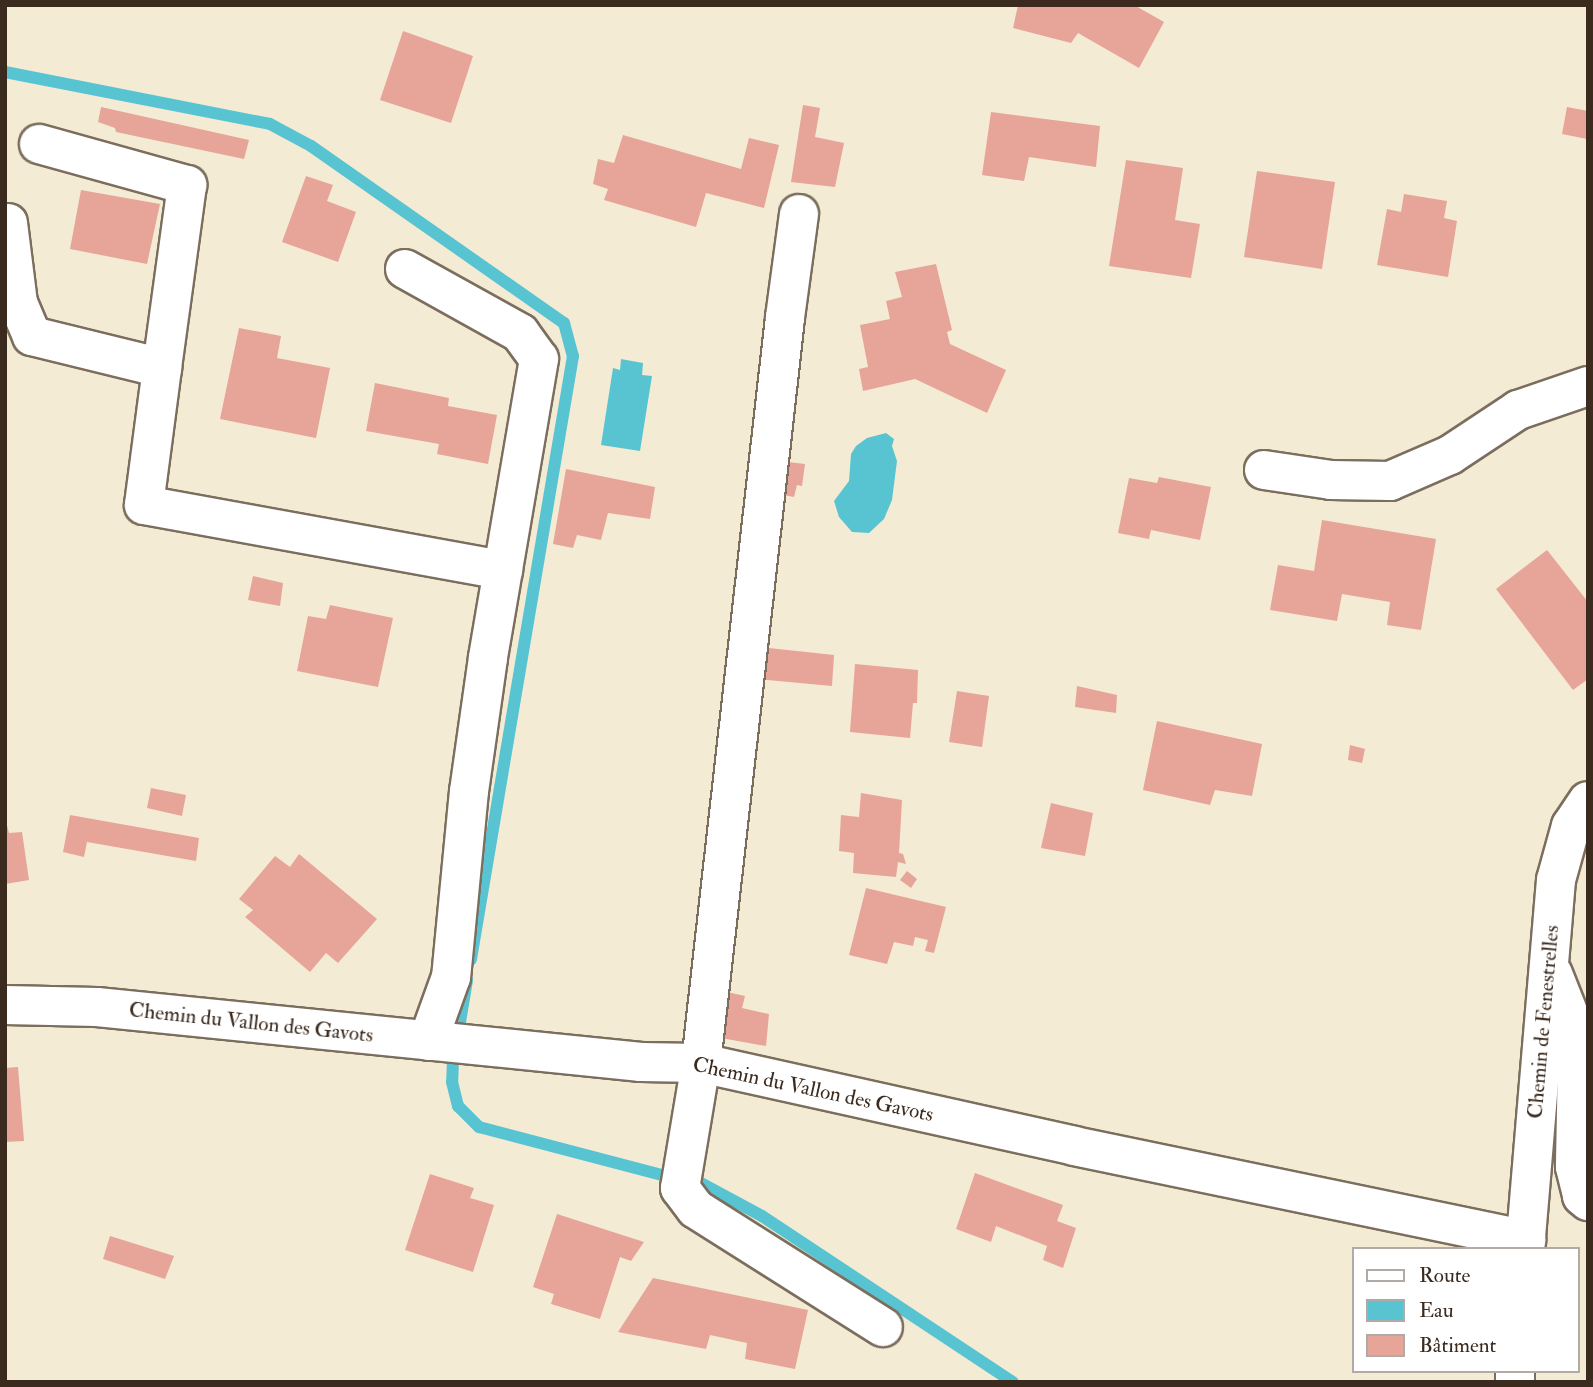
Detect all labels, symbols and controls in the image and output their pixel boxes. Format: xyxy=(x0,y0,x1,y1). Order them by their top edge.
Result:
street label: Chemin de Fenestrelles xyxy=(1523,924,1565,1120)
street label: Chemin du Vallon des Gavots xyxy=(128,998,374,1048)
street label: Chemin du Vallon des Gavots xyxy=(690,1052,936,1128)
legend xyxy=(1352,1247,1579,1373)
text: Route xyxy=(1419,1262,1470,1289)
text: Eau xyxy=(1419,1297,1454,1324)
text: Bâtiment xyxy=(1419,1332,1496,1359)

